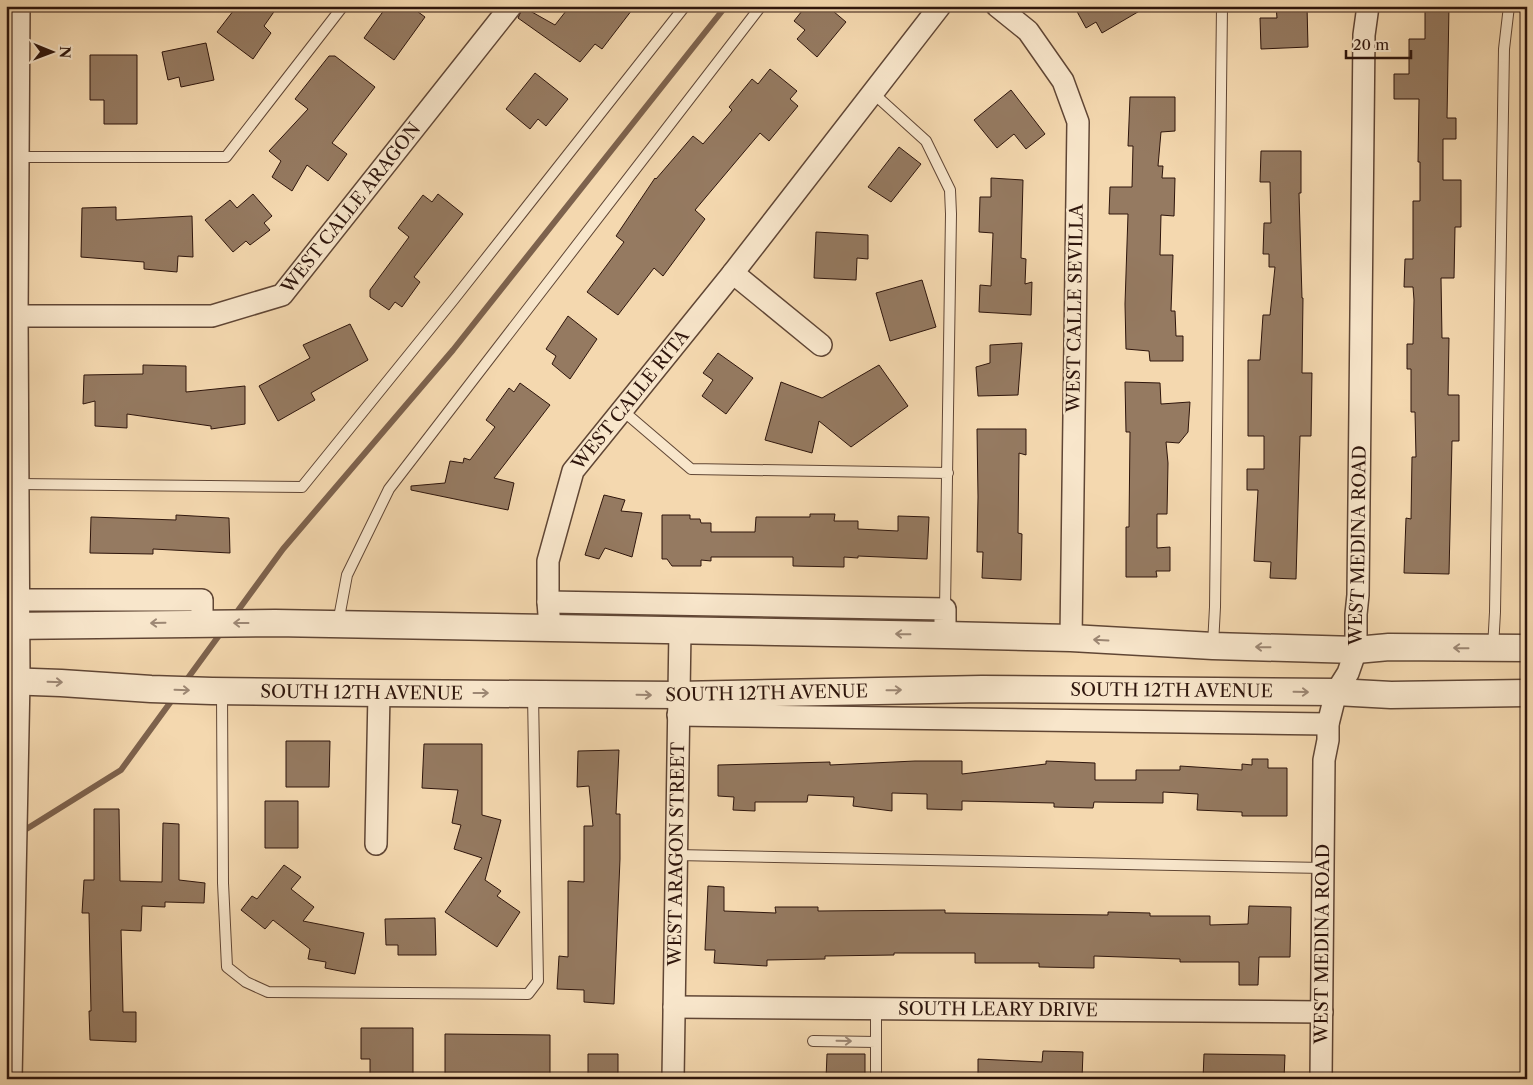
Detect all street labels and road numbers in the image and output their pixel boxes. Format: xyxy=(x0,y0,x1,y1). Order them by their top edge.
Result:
street label: WEST CALLE ARAGON xyxy=(276,118,425,299)
street label: WEST CALLE SEVILLA xyxy=(1062,203,1088,413)
street label: WEST CALLE RITA xyxy=(567,325,694,475)
street label: WEST MEDINA ROAD xyxy=(1345,445,1371,646)
street label: SOUTH 12TH AVENUE xyxy=(1070,679,1273,702)
street label: SOUTH 12TH AVENUE xyxy=(665,680,868,706)
street label: SOUTH 12TH AVENUE xyxy=(260,681,463,705)
street label: WEST ARAGON STREET xyxy=(664,741,689,967)
street label: WEST MEDINA ROAD xyxy=(1310,844,1334,1045)
street label: SOUTH LEARY DRIVE xyxy=(898,998,1098,1021)

